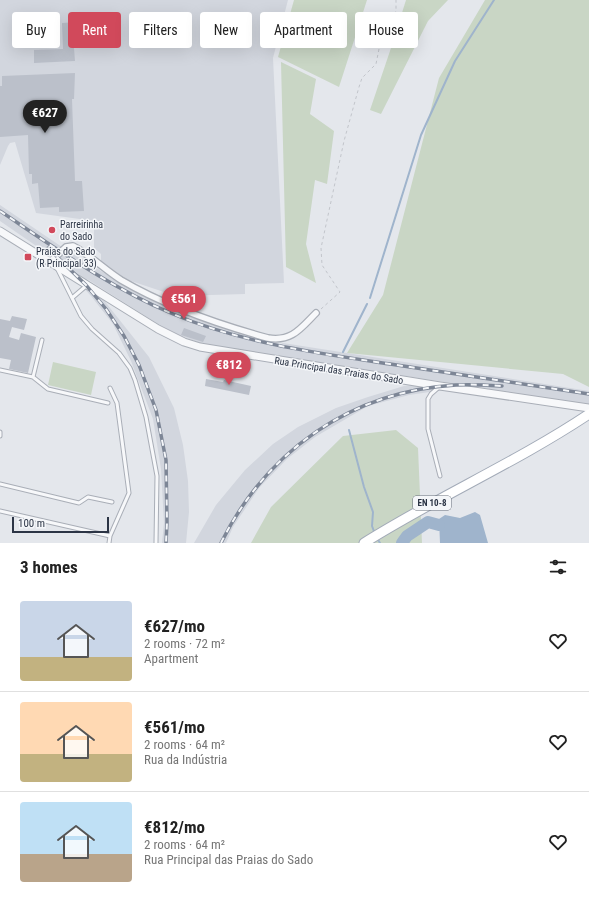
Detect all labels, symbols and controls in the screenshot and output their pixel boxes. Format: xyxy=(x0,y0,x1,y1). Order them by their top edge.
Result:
chip: Buy xyxy=(12,12,60,48)
chip: Rent xyxy=(68,12,121,48)
chip: Filters xyxy=(129,12,192,48)
chip: New xyxy=(200,12,252,48)
chip: Apartment xyxy=(260,12,347,48)
chip: House xyxy=(355,12,418,48)
pin: €627 xyxy=(21,100,69,134)
text: €627 xyxy=(32,105,58,120)
place label: Parreirinha do Sado xyxy=(60,219,103,242)
marker: Parreirinha do Sado xyxy=(47,225,57,235)
place label: Praias do Sado (R Principal 33) xyxy=(36,246,97,270)
marker: Praias do Sado (R Principal 33) xyxy=(23,252,33,262)
pin: €561 xyxy=(160,286,208,320)
text: €561 xyxy=(171,291,197,306)
pin: €812 xyxy=(205,352,253,386)
street label: Rua Principal das Praias do Sado xyxy=(274,355,404,386)
text: €812 xyxy=(216,357,242,372)
road number: EN 10-8 xyxy=(413,496,451,510)
scale bar xyxy=(12,515,109,534)
text: 100 m xyxy=(18,517,45,530)
icon: filters xyxy=(547,556,569,578)
text: 3 homes xyxy=(20,557,78,577)
text: €627/mo xyxy=(144,616,205,636)
icon: home xyxy=(52,617,100,665)
icon: heart xyxy=(547,630,569,652)
text: 2 rooms · 72 m² xyxy=(144,636,225,651)
text: Apartment xyxy=(144,651,198,666)
text: €561/mo xyxy=(144,717,205,737)
icon: home xyxy=(52,718,100,766)
icon: heart xyxy=(547,731,569,753)
text: 2 rooms · 64 m² xyxy=(144,737,225,752)
text: Rua da Indústria xyxy=(144,752,227,767)
text: €812/mo xyxy=(144,817,205,837)
icon: home xyxy=(52,818,100,866)
icon: heart xyxy=(547,831,569,853)
text: 2 rooms · 64 m² xyxy=(144,837,225,852)
text: Rua Principal das Praias do Sado xyxy=(144,852,313,867)

